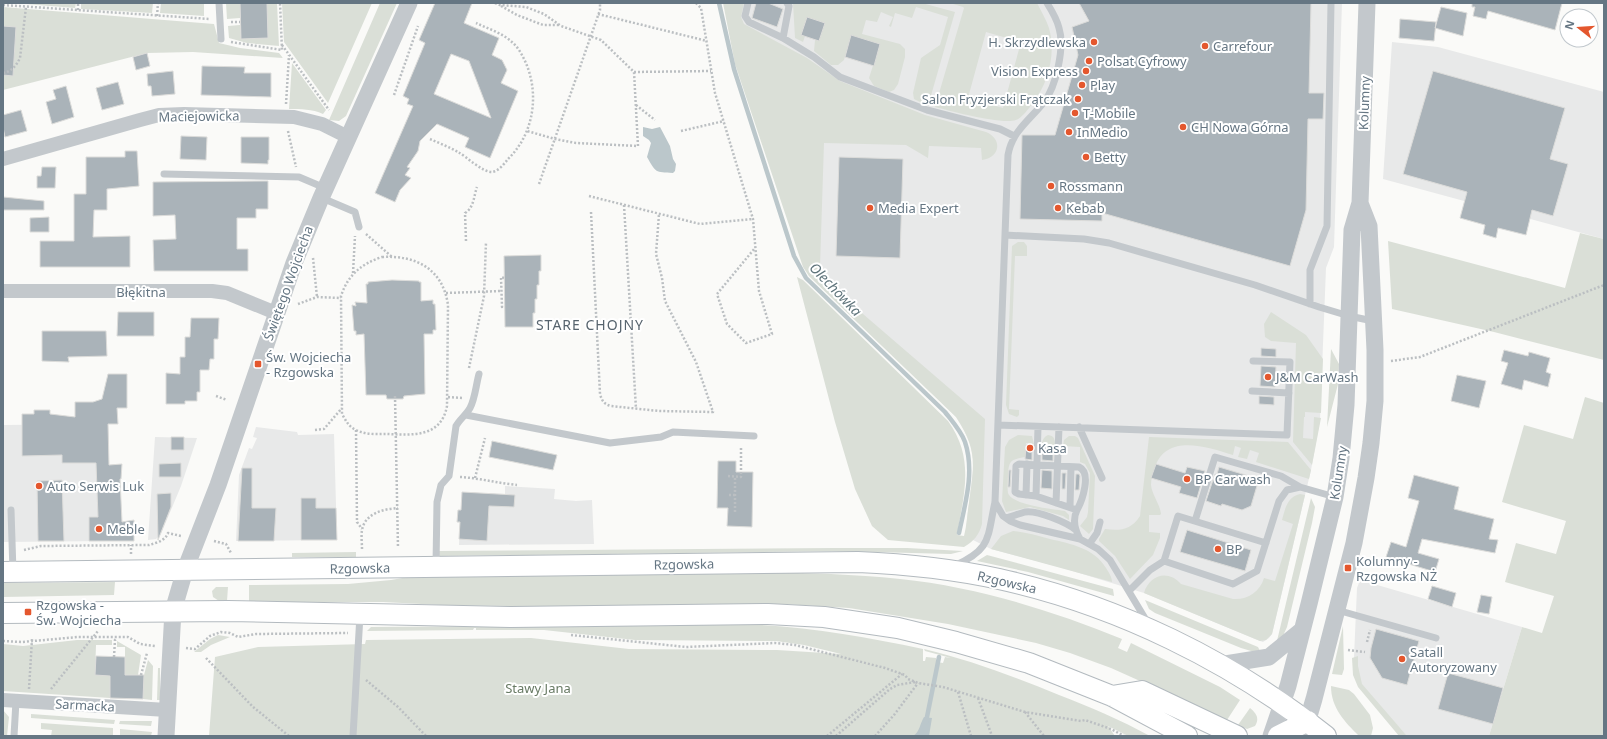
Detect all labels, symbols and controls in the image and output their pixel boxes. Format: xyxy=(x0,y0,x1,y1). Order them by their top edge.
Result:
north arrow xyxy=(1559,8,1599,48)
text: N xyxy=(1560,18,1577,31)
place label: H. Skrzydlewska xyxy=(988,33,1086,51)
marker: H. Skrzydlewska xyxy=(1089,37,1099,47)
place label: Carrefour xyxy=(1213,37,1273,55)
marker: Carrefour xyxy=(1200,41,1210,51)
place label: Polsat Cyfrowy xyxy=(1097,52,1187,70)
marker: Polsat Cyfrowy xyxy=(1084,56,1094,66)
place label: Vision Express xyxy=(991,62,1078,80)
marker: Vision Express xyxy=(1081,66,1091,76)
street label: Kolumny xyxy=(1354,75,1374,130)
place label: Play xyxy=(1090,76,1116,94)
marker: Play xyxy=(1077,80,1087,90)
place label: Salon Fryzjerski Frątczak xyxy=(922,90,1070,108)
marker: Salon Fryzjerski Frątczak xyxy=(1073,94,1083,104)
place label: T-Mobile xyxy=(1083,104,1136,122)
street label: Maciejowicka xyxy=(158,106,240,126)
marker: T-Mobile xyxy=(1070,108,1080,118)
place label: CH Nowa Górna xyxy=(1191,118,1289,136)
marker: CH Nowa Górna xyxy=(1178,122,1188,132)
place label: InMedio xyxy=(1077,123,1128,141)
marker: InMedio xyxy=(1064,127,1074,137)
place label: Betty xyxy=(1094,148,1126,166)
marker: Betty xyxy=(1081,152,1091,162)
place label: Rossmann xyxy=(1059,177,1123,195)
marker: Rossmann xyxy=(1046,181,1056,191)
place label: Media Expert xyxy=(878,199,959,217)
place label: Kebab xyxy=(1066,199,1105,217)
marker: Media Expert xyxy=(865,203,875,213)
marker: Kebab xyxy=(1053,203,1063,213)
street label: Świętego Wojciecha xyxy=(259,223,317,343)
water label: Olechówka xyxy=(806,258,866,320)
street label: Błękitna xyxy=(116,283,166,301)
district label: STARE CHOJNY xyxy=(536,315,644,334)
place label: Św. Wojciecha - Rzgowska xyxy=(266,348,351,381)
marker: Św. Wojciecha - Rzgowska xyxy=(253,359,263,369)
place label: J&M CarWash xyxy=(1274,368,1359,386)
marker: J&M CarWash xyxy=(1263,372,1273,382)
place label: Kasa xyxy=(1038,439,1067,457)
marker: Kasa xyxy=(1025,443,1035,453)
street label: Kolumny xyxy=(1325,445,1351,501)
place label: BP Car wash xyxy=(1195,470,1271,488)
marker: BP Car wash xyxy=(1182,474,1192,484)
place label: Auto Serwis Luk xyxy=(47,477,144,495)
marker: Auto Serwis Luk xyxy=(34,481,44,491)
place label: Meble xyxy=(107,520,145,538)
marker: Meble xyxy=(94,524,104,534)
place label: BP xyxy=(1226,540,1242,558)
marker: BP xyxy=(1213,544,1223,554)
place label: Kolumny - Rzgowska NŻ xyxy=(1356,552,1437,585)
street label: Rzgowska xyxy=(654,554,714,574)
street label: Rzgowska xyxy=(330,558,390,578)
marker: Kolumny - Rzgowska NŻ xyxy=(1343,563,1353,573)
street label: Rzgowska xyxy=(976,566,1038,598)
place label: Rzgowska - Św. Wojciecha xyxy=(36,596,121,629)
marker: Rzgowska - Św. Wojciecha xyxy=(23,607,33,617)
place label: Satall Autoryzowany xyxy=(1410,643,1497,676)
marker: Satall Autoryzowany xyxy=(1397,654,1407,664)
park label: Stawy Jana xyxy=(505,679,571,697)
street label: Sarmacka xyxy=(55,694,115,716)

